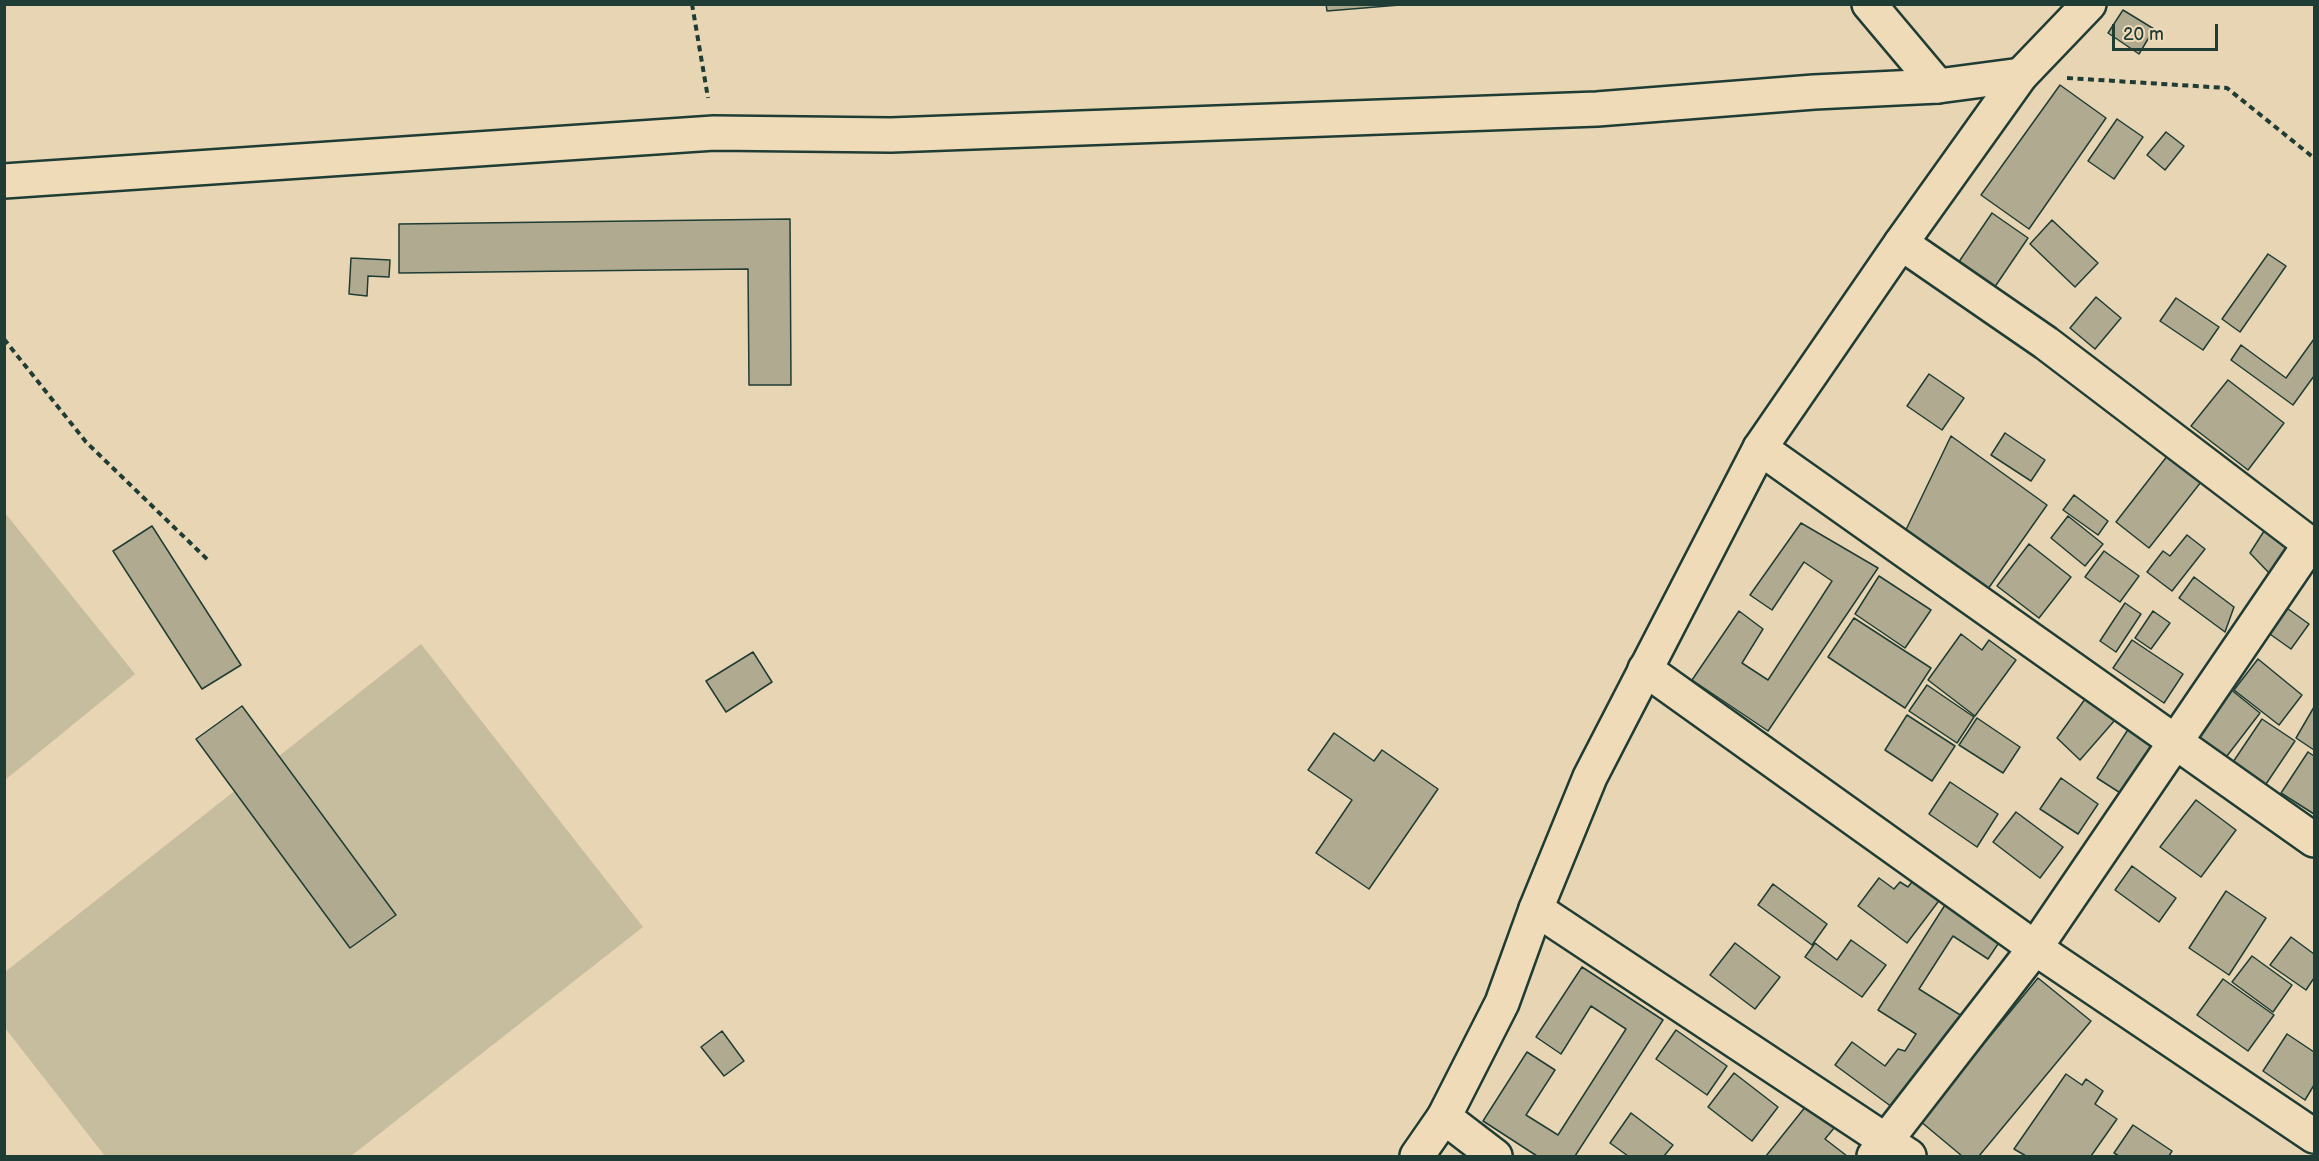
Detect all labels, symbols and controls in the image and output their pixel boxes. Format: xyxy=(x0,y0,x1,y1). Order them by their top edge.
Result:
scale bar xyxy=(2115,12,2222,50)
text: 20 m xyxy=(2123,24,2164,45)

